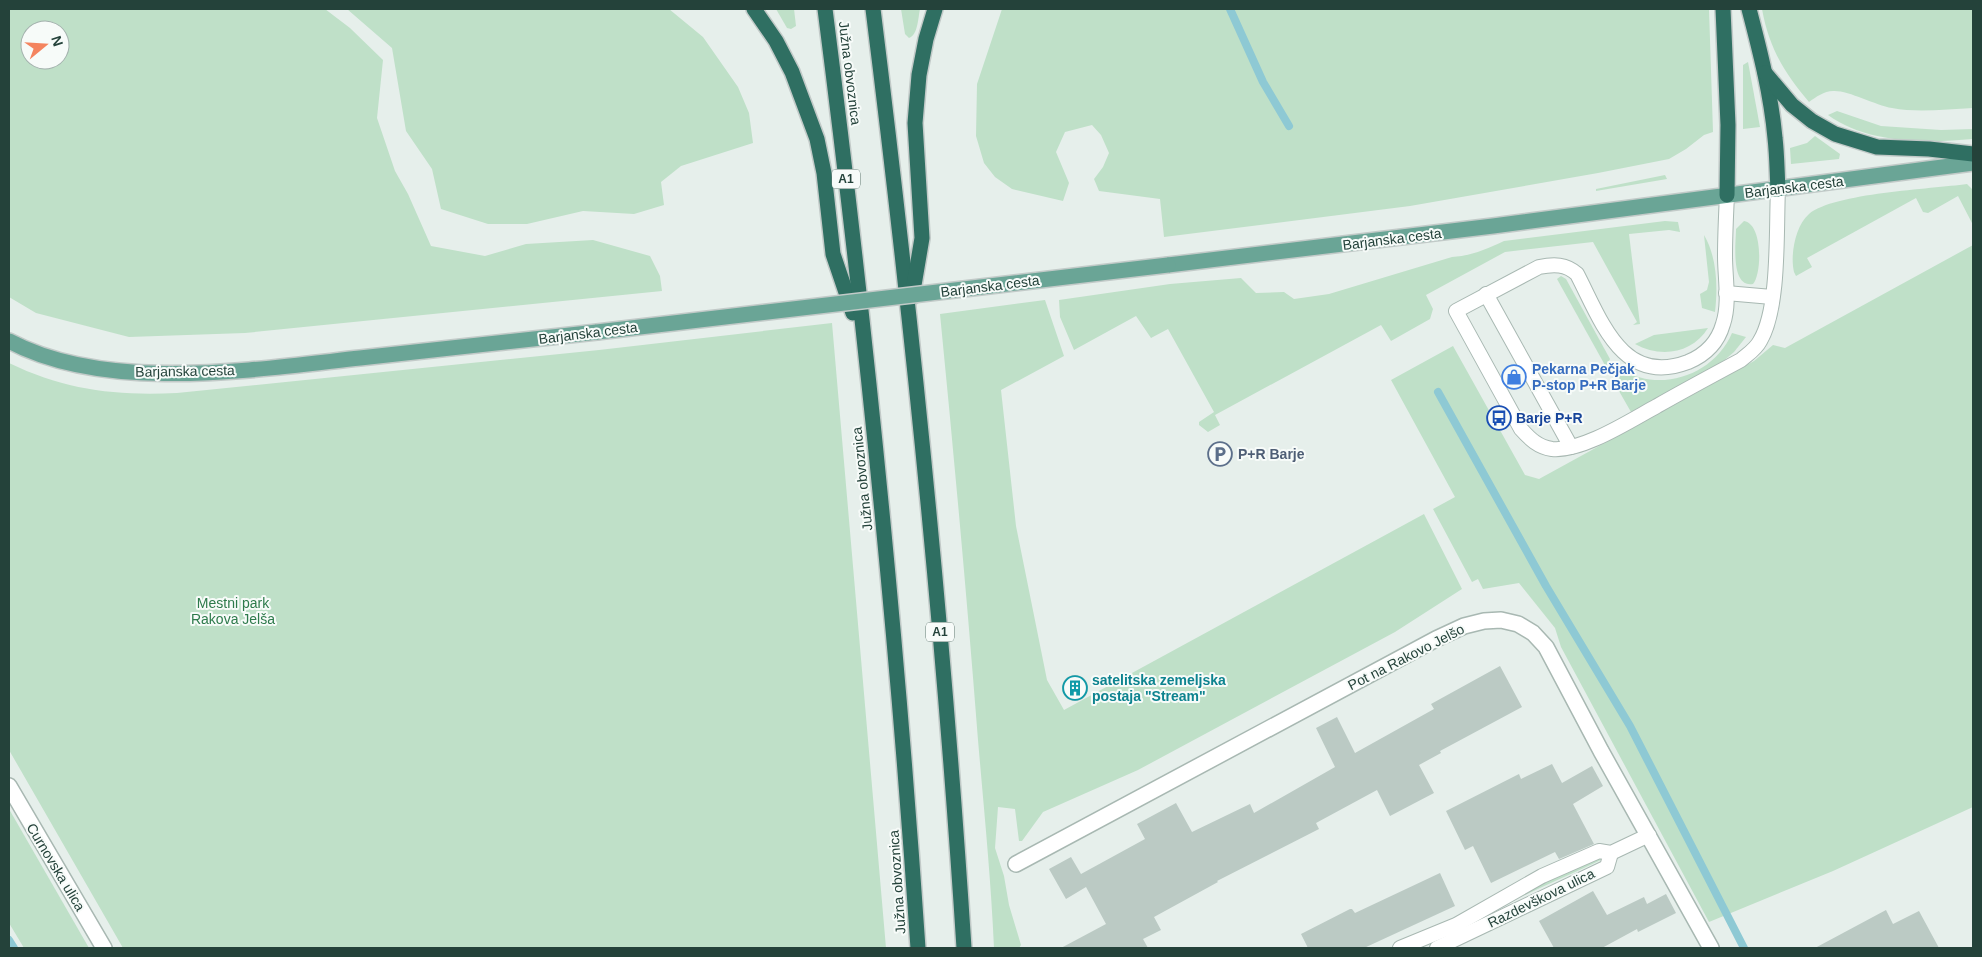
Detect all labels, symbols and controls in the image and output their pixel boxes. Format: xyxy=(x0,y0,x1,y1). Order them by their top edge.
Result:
north arrow xyxy=(20,20,70,70)
street label: Južna obvoznica xyxy=(836,20,864,126)
text: N xyxy=(48,34,67,48)
road number: A1 xyxy=(832,170,860,188)
street label: Barjanska cesta xyxy=(1744,173,1845,201)
street label: Barjanska cesta xyxy=(1342,225,1443,253)
street label: Barjanska cesta xyxy=(940,272,1041,300)
street label: Barjanska cesta xyxy=(538,319,639,347)
place label: Pekarna Pečjak P-stop P+R Barje xyxy=(1532,361,1646,393)
street label: Barjanska cesta xyxy=(135,362,235,380)
shop icon: Pekarna Pečjak P-stop P+R Barje xyxy=(1501,364,1527,390)
bus stop icon: Barje P+R xyxy=(1486,405,1512,431)
place label: Barje P+R xyxy=(1516,410,1583,426)
street label: Južna obvoznica xyxy=(849,426,875,532)
parking icon: P+R Barje xyxy=(1207,441,1233,467)
place label: P+R Barje xyxy=(1238,446,1305,462)
park label: Mestni park Rakova Jelša xyxy=(191,595,275,627)
street label: Pot na Rakovo Jelšo xyxy=(1345,621,1467,693)
road number: A1 xyxy=(926,622,954,642)
place label: satelitska zemeljska postaja "Stream" xyxy=(1092,672,1226,704)
building icon: satelitska zemeljska postaja "Stream" xyxy=(1062,675,1088,701)
street label: Curnovska ulica xyxy=(23,820,89,914)
street label: Južna obvoznica xyxy=(885,829,909,935)
street label: Razdevškova ulica xyxy=(1485,865,1597,931)

